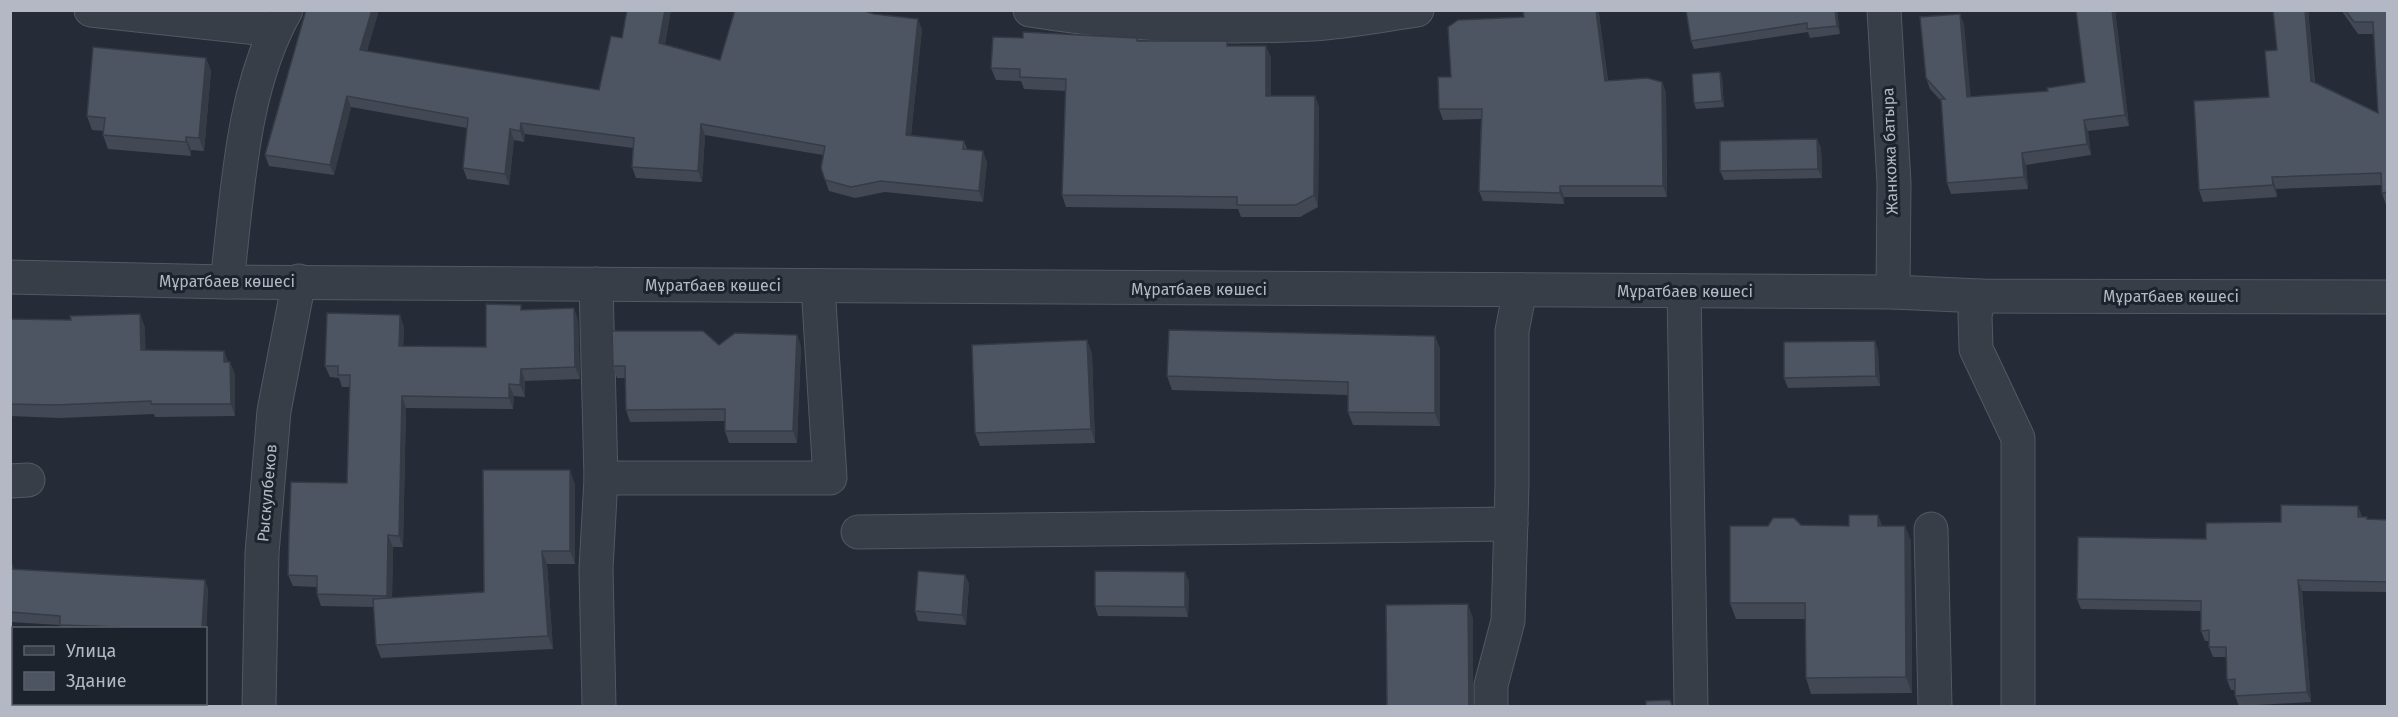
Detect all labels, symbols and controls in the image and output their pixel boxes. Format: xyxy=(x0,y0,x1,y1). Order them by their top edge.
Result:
street label: Жанкожа батыра xyxy=(1878,87,1902,215)
street label: Мұратбаев көшесі xyxy=(159,272,295,291)
street label: Мұратбаев көшесі xyxy=(645,276,781,295)
street label: Мұратбаев көшесі xyxy=(1131,280,1267,299)
street label: Мұратбаев көшесі xyxy=(1617,282,1753,301)
street label: Мұратбаев көшесі xyxy=(2103,287,2239,306)
street label: Рыскулбеков xyxy=(253,443,281,543)
legend xyxy=(12,627,207,705)
text: Улица xyxy=(66,640,116,662)
text: Здание xyxy=(66,670,127,692)

